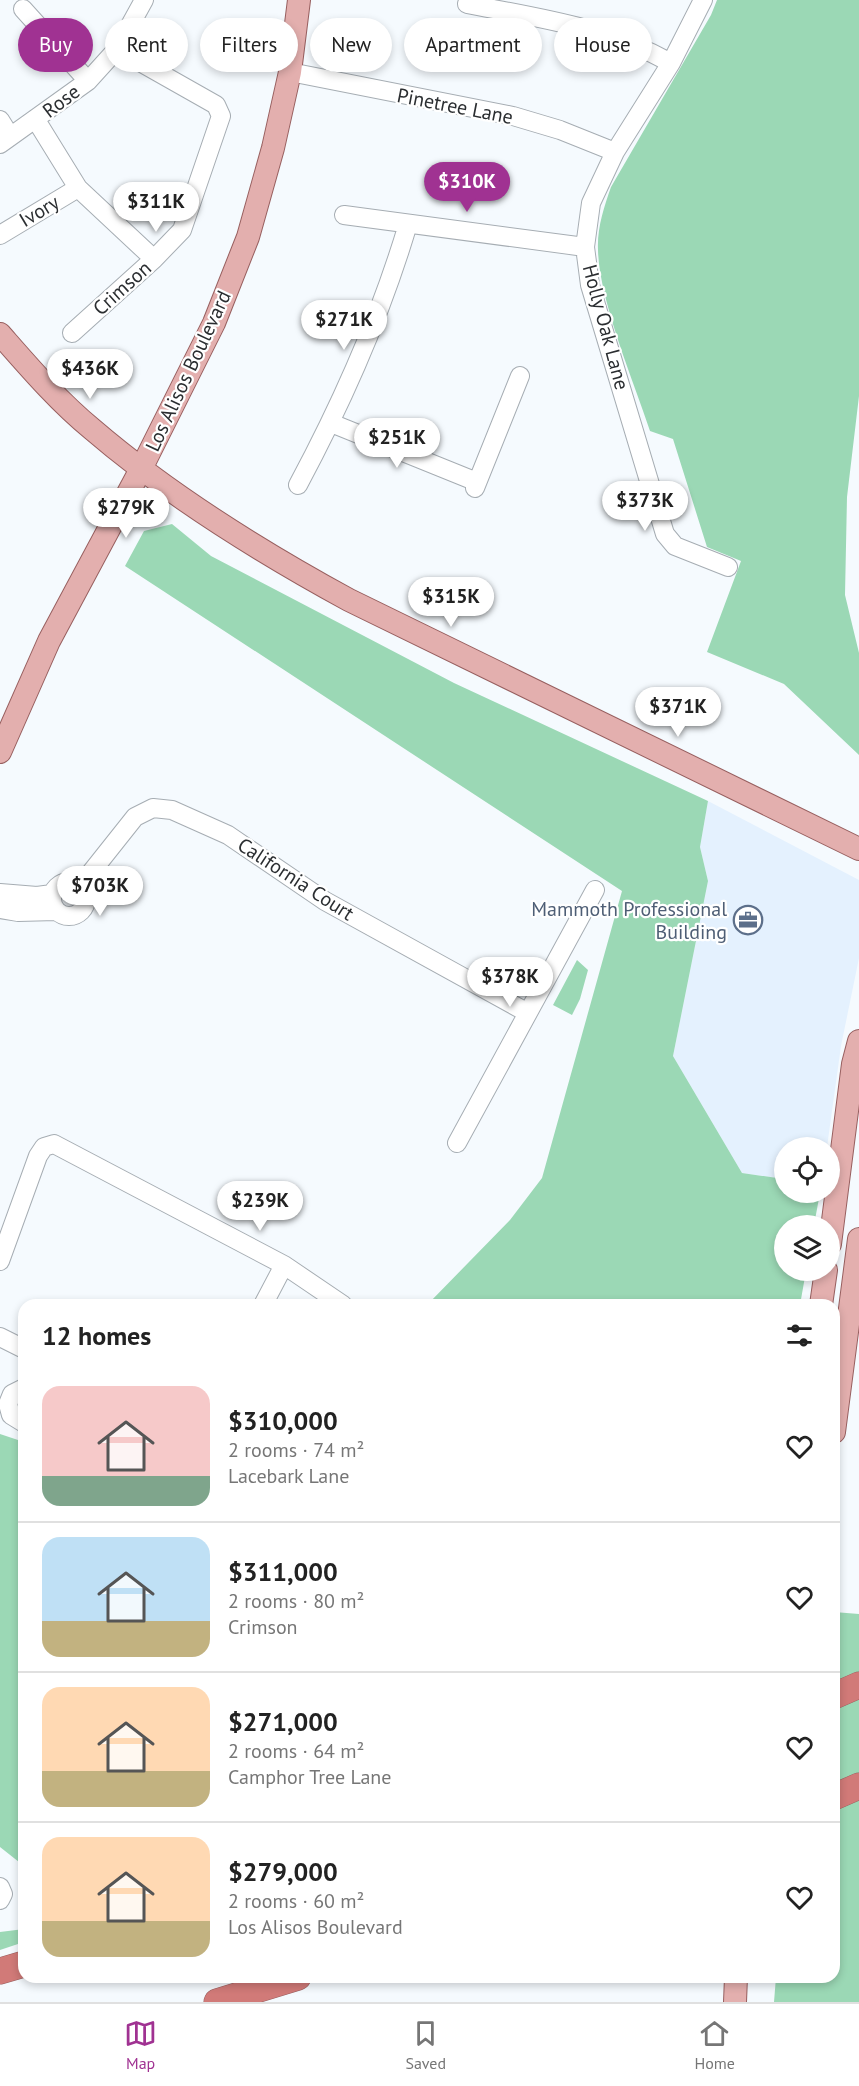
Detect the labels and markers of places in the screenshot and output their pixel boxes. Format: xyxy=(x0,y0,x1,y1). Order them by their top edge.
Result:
pin: $310K xyxy=(425,162,509,213)
pin: $311K xyxy=(114,182,198,233)
pin: $271K xyxy=(302,300,386,351)
pin: $436K xyxy=(48,349,132,400)
pin: $251K xyxy=(355,418,439,469)
pin: $373K xyxy=(603,481,687,532)
pin: $279K xyxy=(84,488,168,539)
pin: $315K xyxy=(409,577,493,628)
pin: $371K xyxy=(636,687,720,738)
pin: $703K xyxy=(58,866,142,917)
place label: Mammoth Professional Building xyxy=(531,896,727,945)
office icon: Mammoth Professional Building xyxy=(732,904,764,936)
pin: $378K xyxy=(468,957,552,1008)
pin: $239K xyxy=(218,1181,302,1232)

